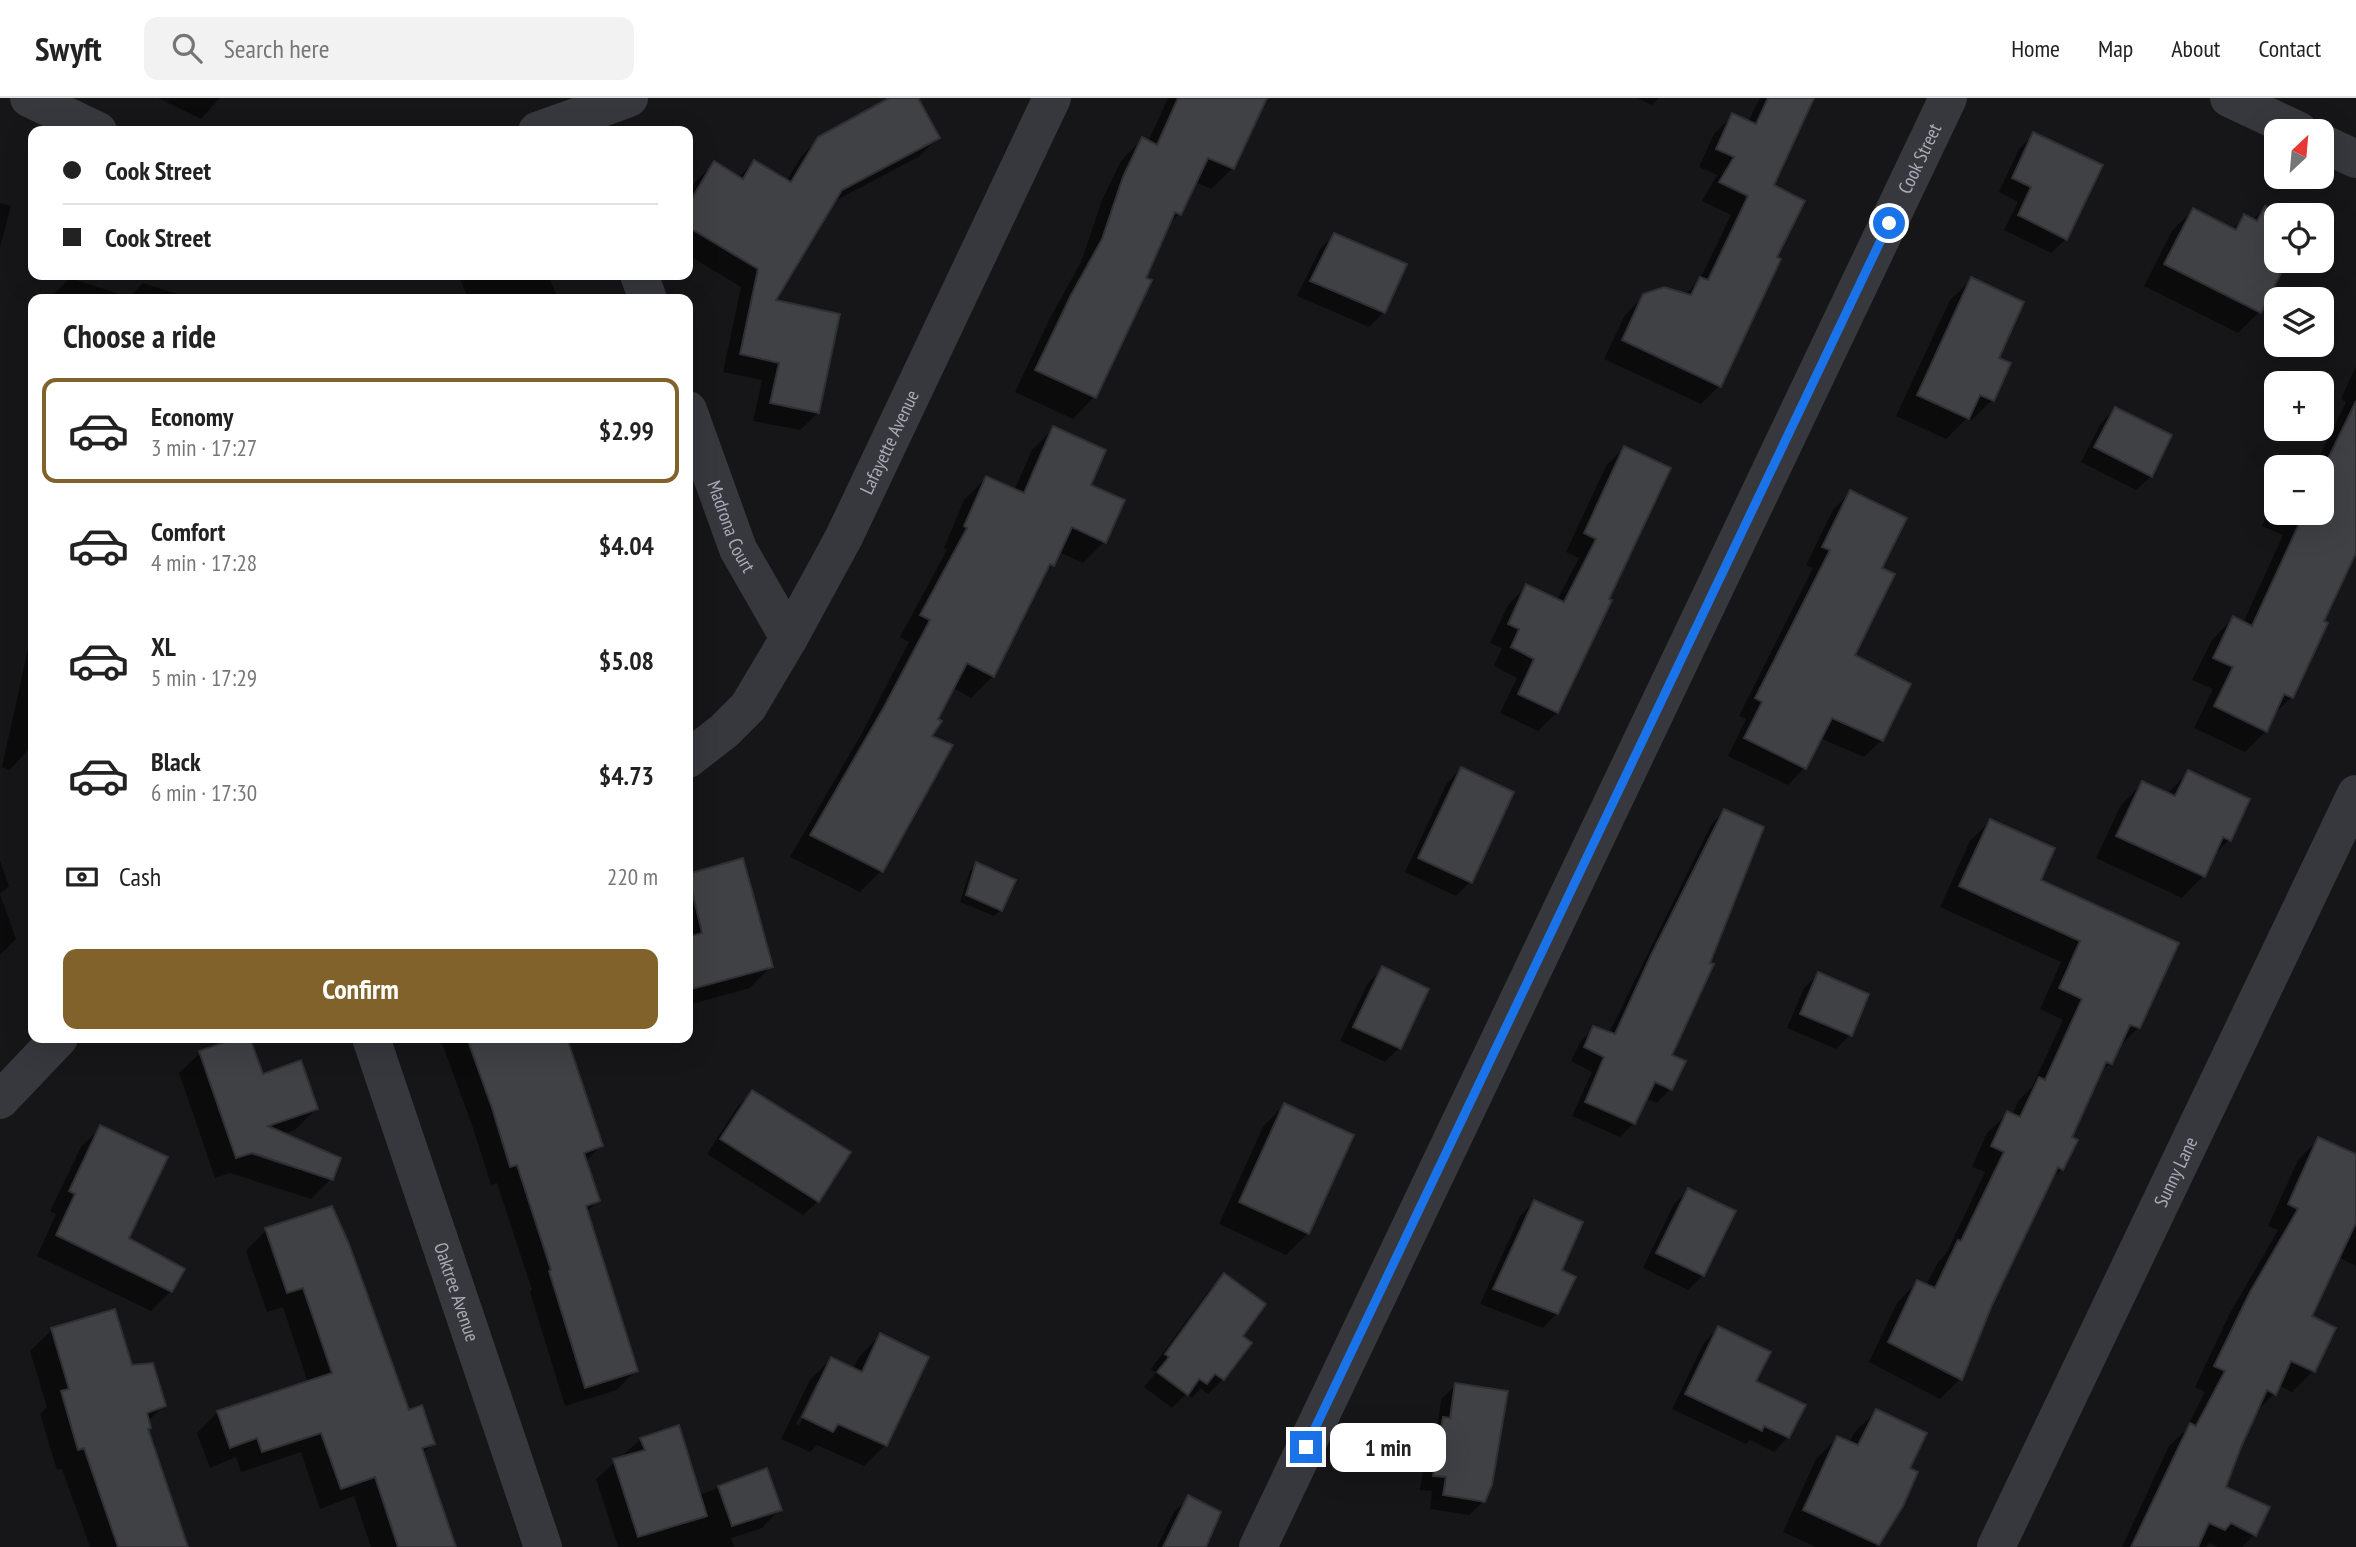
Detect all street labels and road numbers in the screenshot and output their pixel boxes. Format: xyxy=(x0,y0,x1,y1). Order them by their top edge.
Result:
street label: Cook Street xyxy=(1892,119,1947,197)
street label: Lafayette Avenue xyxy=(854,386,924,498)
street label: Madrona Court xyxy=(702,477,761,577)
street label: Sunny Lane xyxy=(2148,1132,2203,1211)
street label: Oaktree Avenue xyxy=(429,1239,485,1345)

